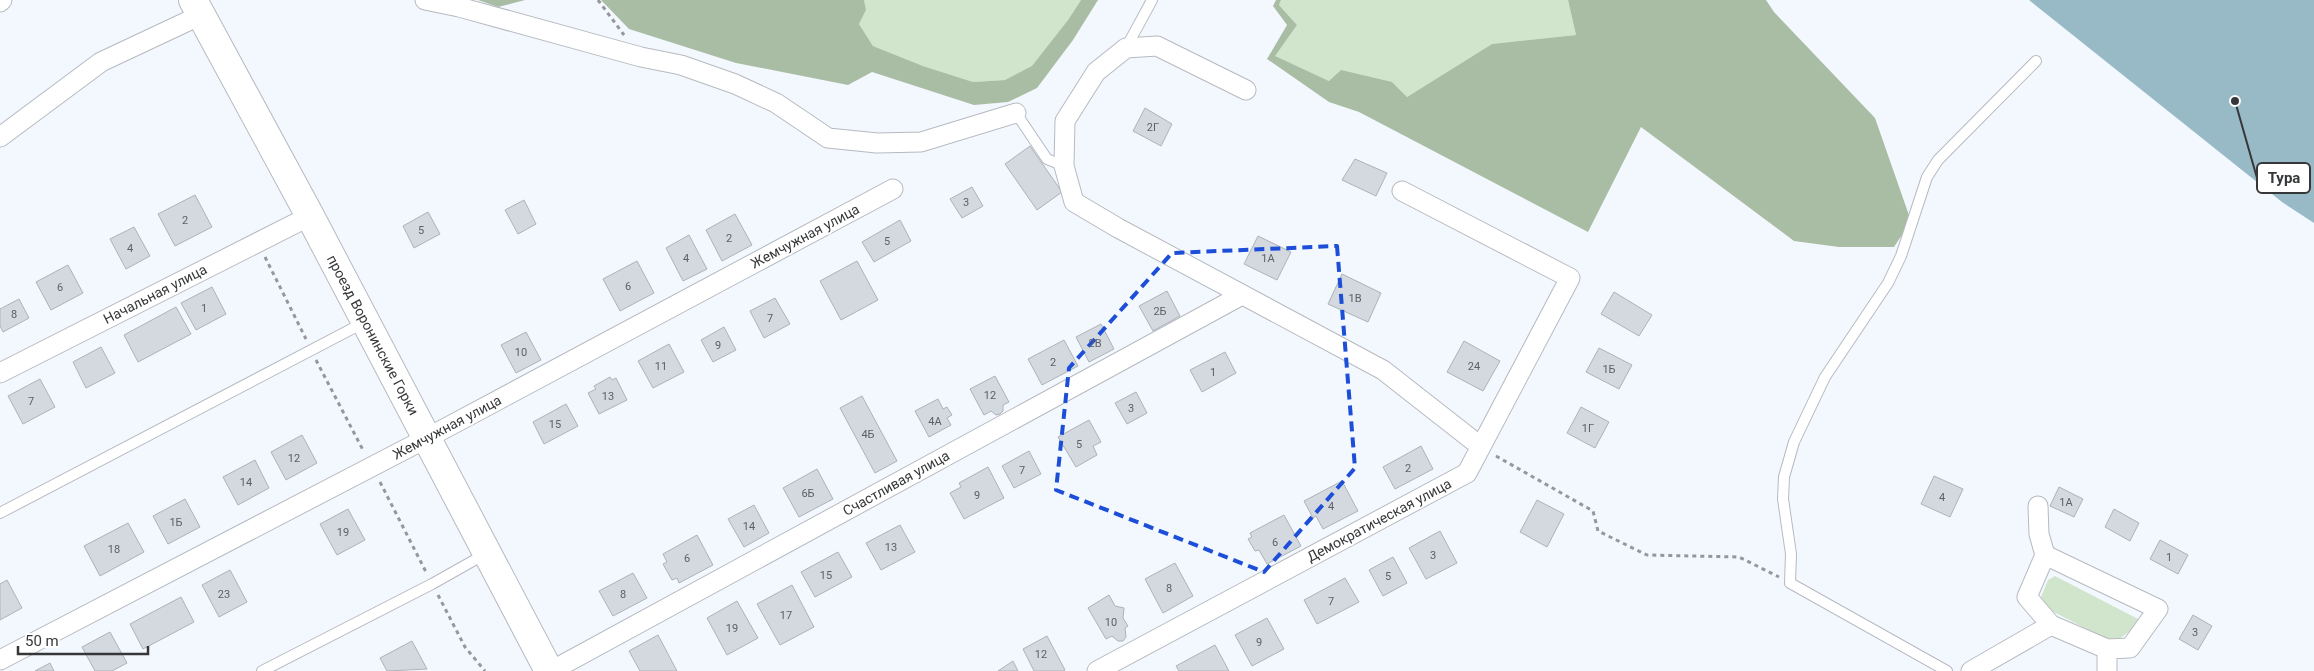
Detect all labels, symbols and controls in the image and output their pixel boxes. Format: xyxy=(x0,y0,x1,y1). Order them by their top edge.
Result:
house number: 2Г xyxy=(1147,121,1159,134)
callout: Тура xyxy=(2257,163,2310,193)
text: Тура xyxy=(2268,169,2300,187)
house number: 3 xyxy=(963,196,969,209)
street label: Жемчужная улица xyxy=(748,201,862,271)
house number: 2 xyxy=(182,214,188,227)
house number: 5 xyxy=(418,224,424,237)
house number: 2 xyxy=(726,232,732,245)
house number: 5 xyxy=(884,235,890,248)
house number: 4 xyxy=(127,242,133,255)
street label: проезд Воронинские Горки xyxy=(324,252,422,418)
house number: 4 xyxy=(683,252,689,265)
house number: 1А xyxy=(1261,252,1276,265)
street label: Начальная улица xyxy=(101,261,209,327)
house number: 6 xyxy=(625,280,631,293)
house number: 6 xyxy=(57,281,63,294)
house number: 1В xyxy=(1348,292,1362,305)
house number: 1 xyxy=(201,302,207,315)
house number: 2Б xyxy=(1153,305,1167,318)
house number: 8 xyxy=(11,308,17,321)
house number: 7 xyxy=(767,312,773,325)
house number: 2В xyxy=(1088,337,1102,350)
house number: 9 xyxy=(715,339,721,352)
house number: 10 xyxy=(515,346,527,359)
house number: 2 xyxy=(1050,356,1056,369)
house number: 11 xyxy=(655,360,667,373)
house number: 24 xyxy=(1468,360,1480,373)
house number: 1Б xyxy=(1602,363,1616,376)
house number: 1 xyxy=(1210,366,1216,379)
house number: 12 xyxy=(984,389,996,402)
house number: 13 xyxy=(602,390,614,403)
street label: Жемчужная улица xyxy=(390,392,504,462)
house number: 7 xyxy=(28,395,34,408)
house number: 3 xyxy=(1128,402,1134,415)
house number: 4А xyxy=(928,415,943,428)
house number: 15 xyxy=(549,418,561,431)
house number: 1Г xyxy=(1582,422,1594,435)
house number: 4Б xyxy=(861,428,875,441)
house number: 5 xyxy=(1076,438,1082,451)
street label: Счастливая улица xyxy=(840,447,952,519)
house number: 12 xyxy=(288,452,300,465)
house number: 2 xyxy=(1405,462,1411,475)
house number: 7 xyxy=(1019,464,1025,477)
street label: Демократическая улица xyxy=(1304,475,1454,565)
house number: 14 xyxy=(240,476,252,489)
house number: 6Б xyxy=(801,487,815,500)
house number: 9 xyxy=(974,489,980,502)
house number: 4 xyxy=(1939,491,1945,504)
house number: 1А xyxy=(2059,496,2074,509)
house number: 4 xyxy=(1328,500,1334,513)
house number: 1Б xyxy=(169,516,183,529)
house number: 14 xyxy=(743,520,755,533)
house number: 19 xyxy=(337,526,349,539)
house number: 6 xyxy=(1272,536,1278,549)
house number: 13 xyxy=(885,541,897,554)
house number: 18 xyxy=(108,543,120,556)
house number: 3 xyxy=(1430,549,1436,562)
house number: 1 xyxy=(2166,551,2172,564)
house number: 6 xyxy=(684,552,690,565)
house number: 15 xyxy=(820,569,832,582)
house number: 5 xyxy=(1385,570,1391,583)
house number: 8 xyxy=(1166,582,1172,595)
house number: 23 xyxy=(218,588,230,601)
house number: 8 xyxy=(620,588,626,601)
house number: 7 xyxy=(1328,595,1334,608)
house number: 17 xyxy=(780,609,792,622)
house number: 10 xyxy=(1105,616,1117,629)
house number: 19 xyxy=(726,622,738,635)
scale bar xyxy=(18,624,148,656)
house number: 3 xyxy=(2192,626,2198,639)
text: 50 m xyxy=(25,632,59,650)
house number: 9 xyxy=(1256,636,1262,649)
house number: 12 xyxy=(1035,648,1047,661)

